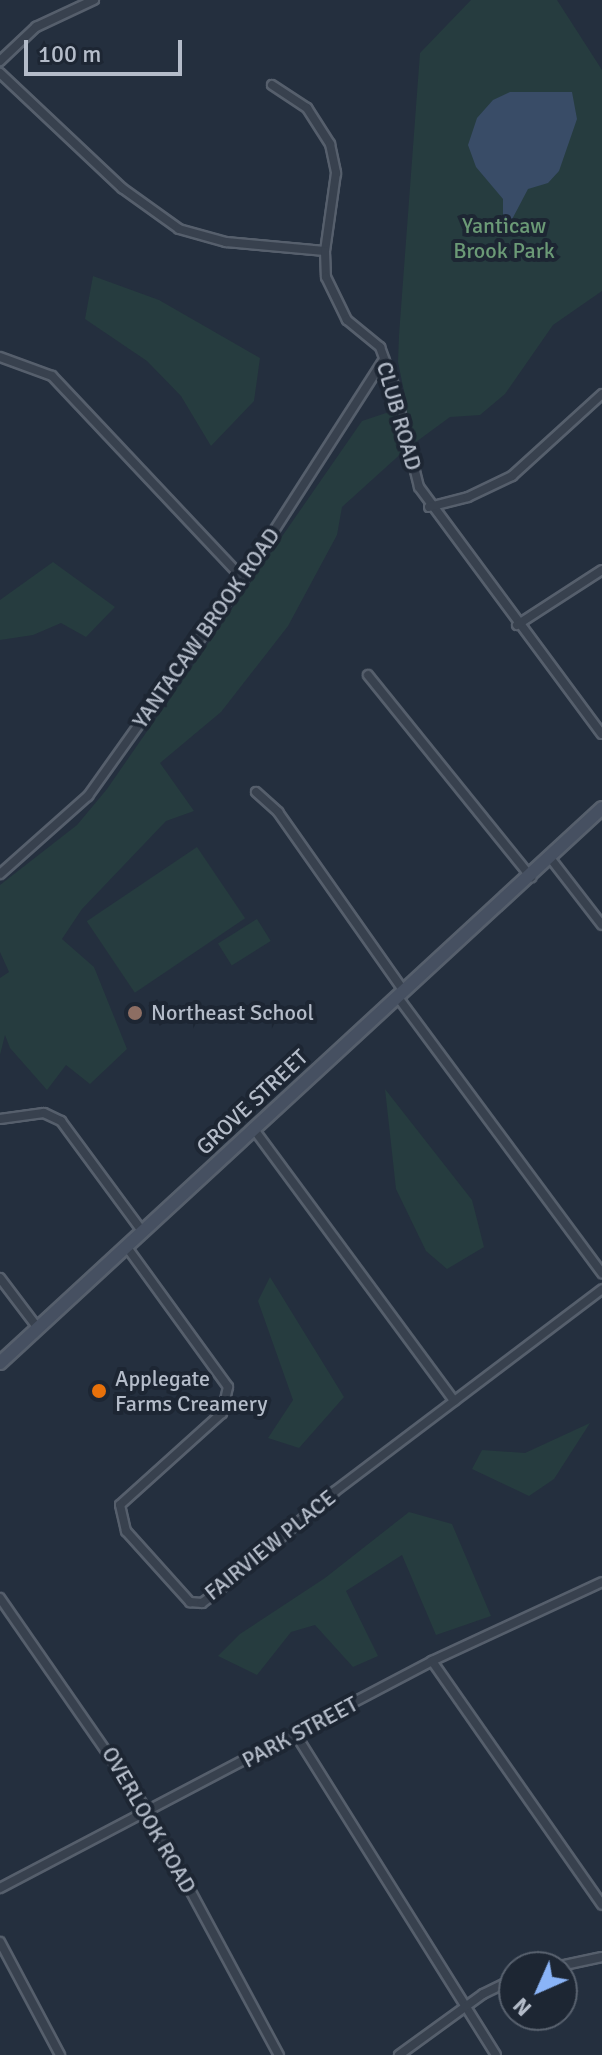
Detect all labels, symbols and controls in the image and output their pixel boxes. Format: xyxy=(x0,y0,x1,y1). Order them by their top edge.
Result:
scale bar xyxy=(28,24,186,74)
text: 100 m xyxy=(38,39,101,69)
park label: Yanticaw Brook Park xyxy=(453,212,555,264)
street label: CLUB ROAD xyxy=(371,359,427,473)
street label: YANTACAW BROOK ROAD xyxy=(127,523,285,733)
place label: Northeast School xyxy=(151,1000,314,1026)
marker: Northeast School xyxy=(126,1004,144,1022)
street label: GROVE STREET xyxy=(191,1044,313,1160)
place label: Applegate Farms Creamery xyxy=(115,1365,268,1416)
marker: Applegate Farms Creamery xyxy=(90,1382,108,1400)
street label: FAIRVIEW PLACE xyxy=(199,1484,341,1606)
street label: PARK STREET xyxy=(238,1690,362,1774)
street label: OVERLOOK ROAD xyxy=(96,1742,202,1898)
north arrow xyxy=(498,1951,578,2031)
text: N xyxy=(507,1992,537,2022)

